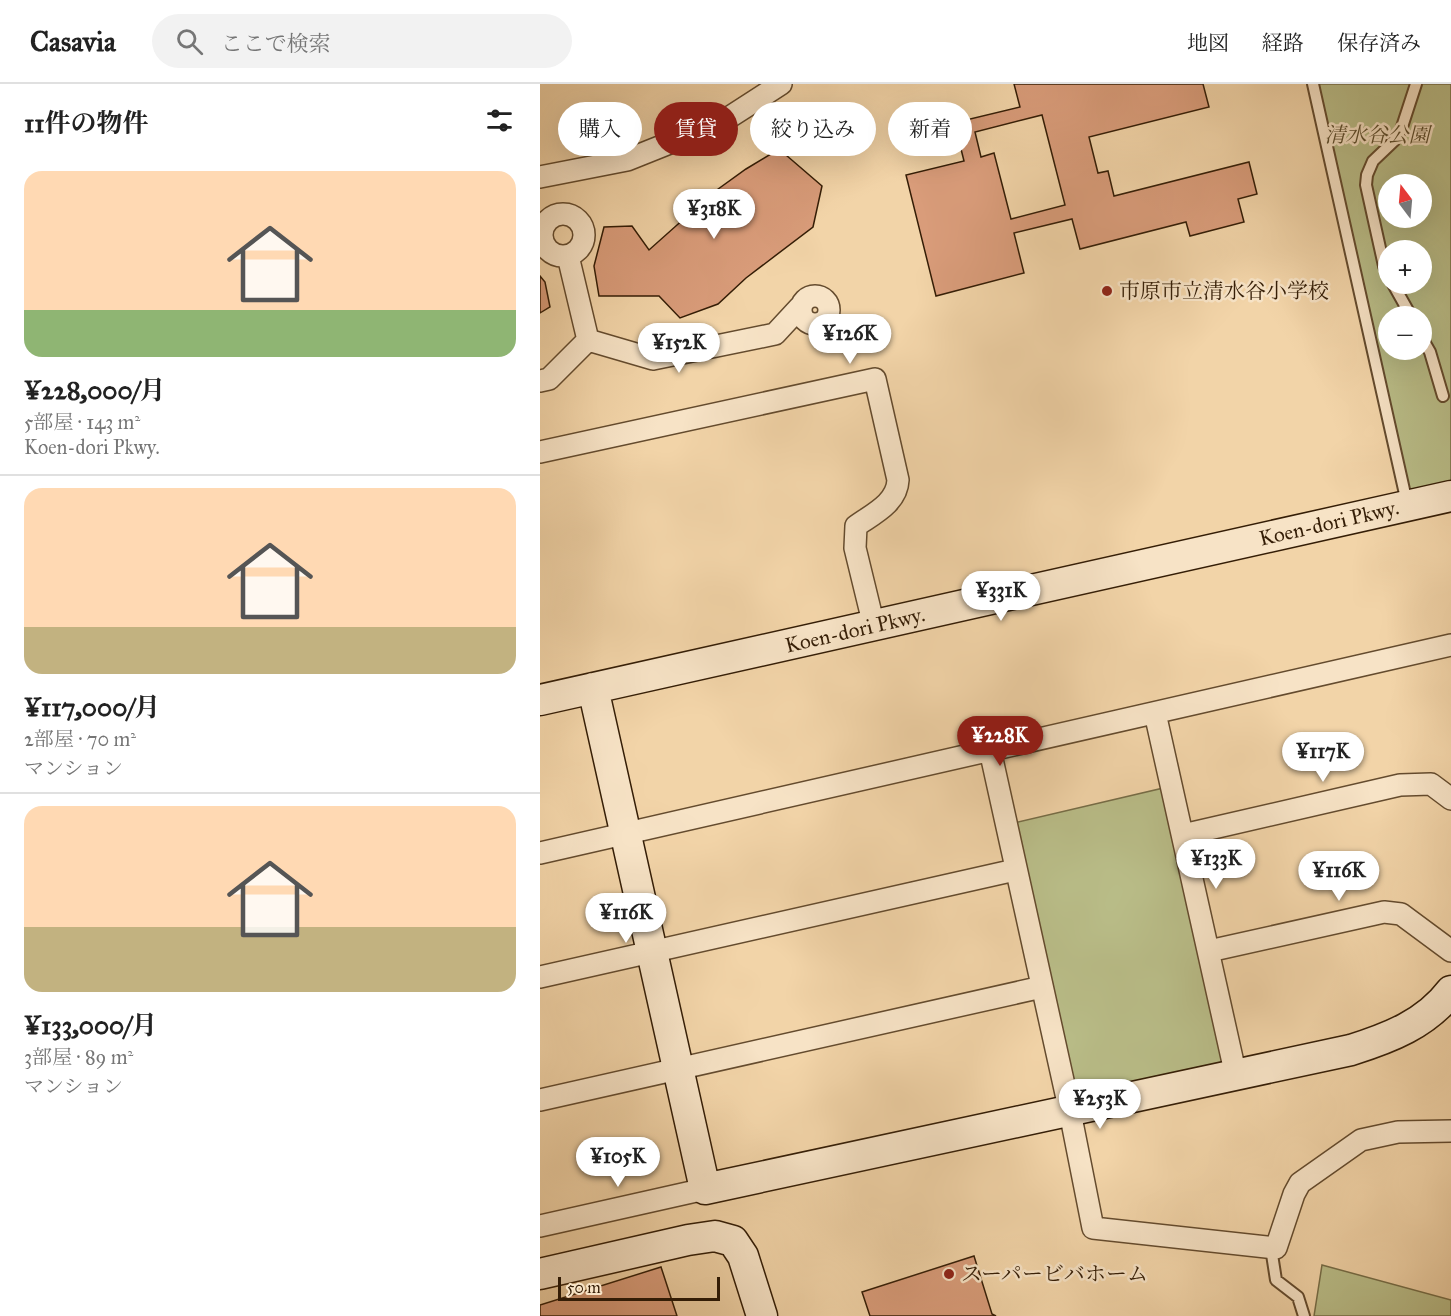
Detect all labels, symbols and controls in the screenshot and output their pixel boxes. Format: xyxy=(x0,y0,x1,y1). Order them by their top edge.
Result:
search box xyxy=(152,14,572,68)
text: Casavia xyxy=(30,24,116,59)
icon: search xyxy=(173,25,206,58)
text: ここで検索 xyxy=(221,30,331,57)
text: 地図 xyxy=(1187,30,1229,56)
text: 経路 xyxy=(1262,30,1304,56)
text: 保存済み xyxy=(1337,30,1421,56)
chip: 購入 xyxy=(558,102,642,156)
chip: 賃貸 xyxy=(654,102,738,156)
chip: 絞り込み xyxy=(750,102,876,156)
chip: 新着 xyxy=(888,102,972,156)
icon: filters xyxy=(483,104,516,137)
text: 11件の物件 xyxy=(24,107,149,139)
park label: 清水谷公園 xyxy=(1325,122,1432,148)
north arrow xyxy=(1378,174,1432,228)
map controls xyxy=(1378,174,1432,360)
pin: ¥318K xyxy=(672,189,756,240)
text: ¥318K xyxy=(687,196,741,220)
icon: home xyxy=(216,210,324,318)
button: + xyxy=(1378,240,1432,294)
place label: 市原市立清水谷小学校 xyxy=(1119,278,1329,304)
marker: 市原市立清水谷小学校 xyxy=(1100,284,1114,298)
button: − xyxy=(1378,306,1432,360)
pin: ¥126K xyxy=(808,314,892,365)
text: ¥126K xyxy=(822,321,878,345)
pin: ¥152K xyxy=(637,323,721,374)
text: ¥152K xyxy=(652,330,706,354)
text: ¥228,000/月 xyxy=(24,374,166,406)
text: 5部屋 · 143 m² xyxy=(24,410,140,434)
text: Koen-dori Pkwy. xyxy=(24,435,160,459)
street label: Koen-dori Pkwy. xyxy=(1257,494,1401,552)
icon: home xyxy=(216,527,324,635)
pin: ¥331K xyxy=(959,571,1043,622)
text: ¥331K xyxy=(975,578,1027,602)
street label: Koen-dori Pkwy. xyxy=(783,601,927,659)
text: ¥117,000/月 xyxy=(24,691,160,723)
pin: ¥228K xyxy=(958,716,1042,767)
text: ¥228K xyxy=(971,723,1029,747)
text: 2部屋 · 70 m² xyxy=(24,727,136,751)
pin: ¥117K xyxy=(1281,732,1365,783)
text: ¥117K xyxy=(1296,739,1350,763)
text: マンション xyxy=(24,756,123,780)
pin: ¥133K xyxy=(1174,839,1258,890)
icon: home xyxy=(216,845,324,953)
text: ¥133K xyxy=(1190,846,1242,870)
pin: ¥116K xyxy=(1297,851,1381,902)
text: ¥116K xyxy=(1312,858,1366,882)
pin: ¥116K xyxy=(584,893,668,944)
text: ¥116K xyxy=(599,900,653,924)
text: ¥133,000/月 xyxy=(24,1009,157,1041)
text: 3部屋 · 89 m² xyxy=(24,1045,133,1069)
text: マンション xyxy=(24,1074,123,1098)
pin: ¥253K xyxy=(1058,1079,1142,1130)
text: ¥253K xyxy=(1073,1086,1127,1110)
pin: ¥105K xyxy=(576,1137,660,1188)
text: ¥105K xyxy=(590,1144,646,1168)
place label: スーパービバホーム xyxy=(961,1261,1148,1287)
marker: スーパービバホーム xyxy=(942,1267,956,1281)
scale bar xyxy=(558,1274,720,1302)
text: 50 m xyxy=(567,1278,601,1297)

